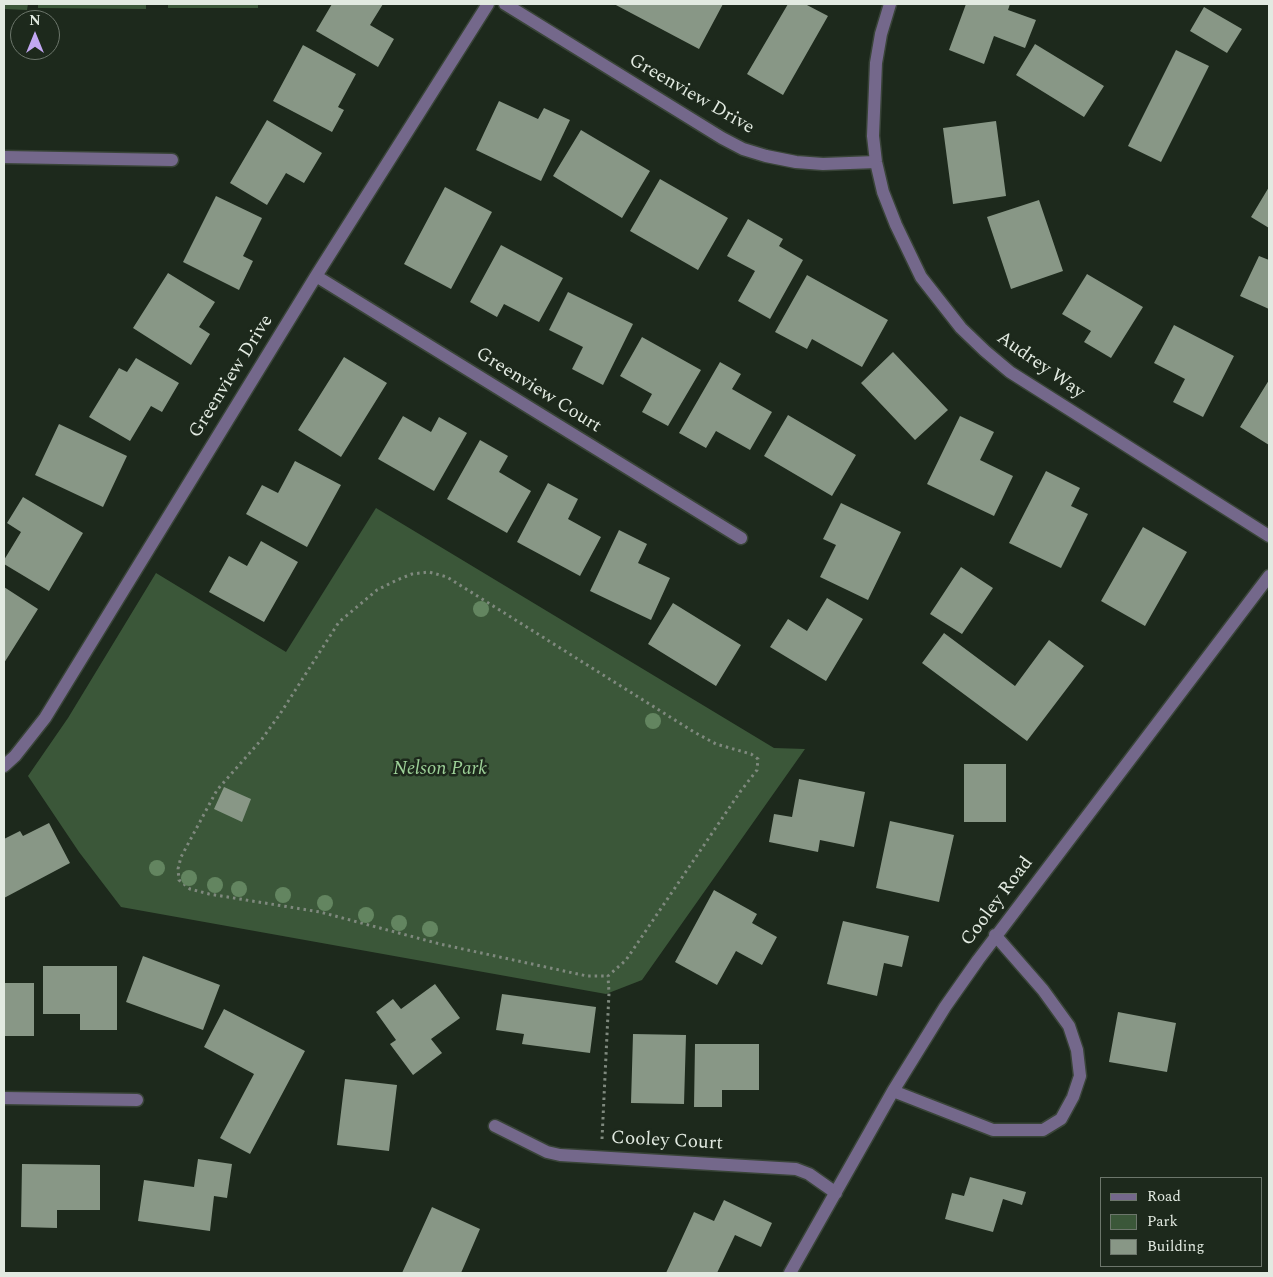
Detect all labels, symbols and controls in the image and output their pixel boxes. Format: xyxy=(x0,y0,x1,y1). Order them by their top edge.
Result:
north arrow xyxy=(10,10,60,60)
text: N xyxy=(29,10,41,31)
street label: Greenview Drive xyxy=(624,50,758,140)
street label: Greenview Drive xyxy=(185,311,279,443)
street label: Audrey Way xyxy=(992,327,1088,405)
street label: Greenview Court xyxy=(471,343,605,439)
park label: Nelson Park xyxy=(393,759,487,781)
street label: Cooley Road xyxy=(957,853,1039,951)
street label: Cooley Court xyxy=(610,1128,724,1156)
legend xyxy=(1100,1177,1263,1267)
text: Road xyxy=(1147,1185,1181,1208)
text: Park xyxy=(1147,1210,1178,1233)
text: Building xyxy=(1147,1235,1204,1258)

